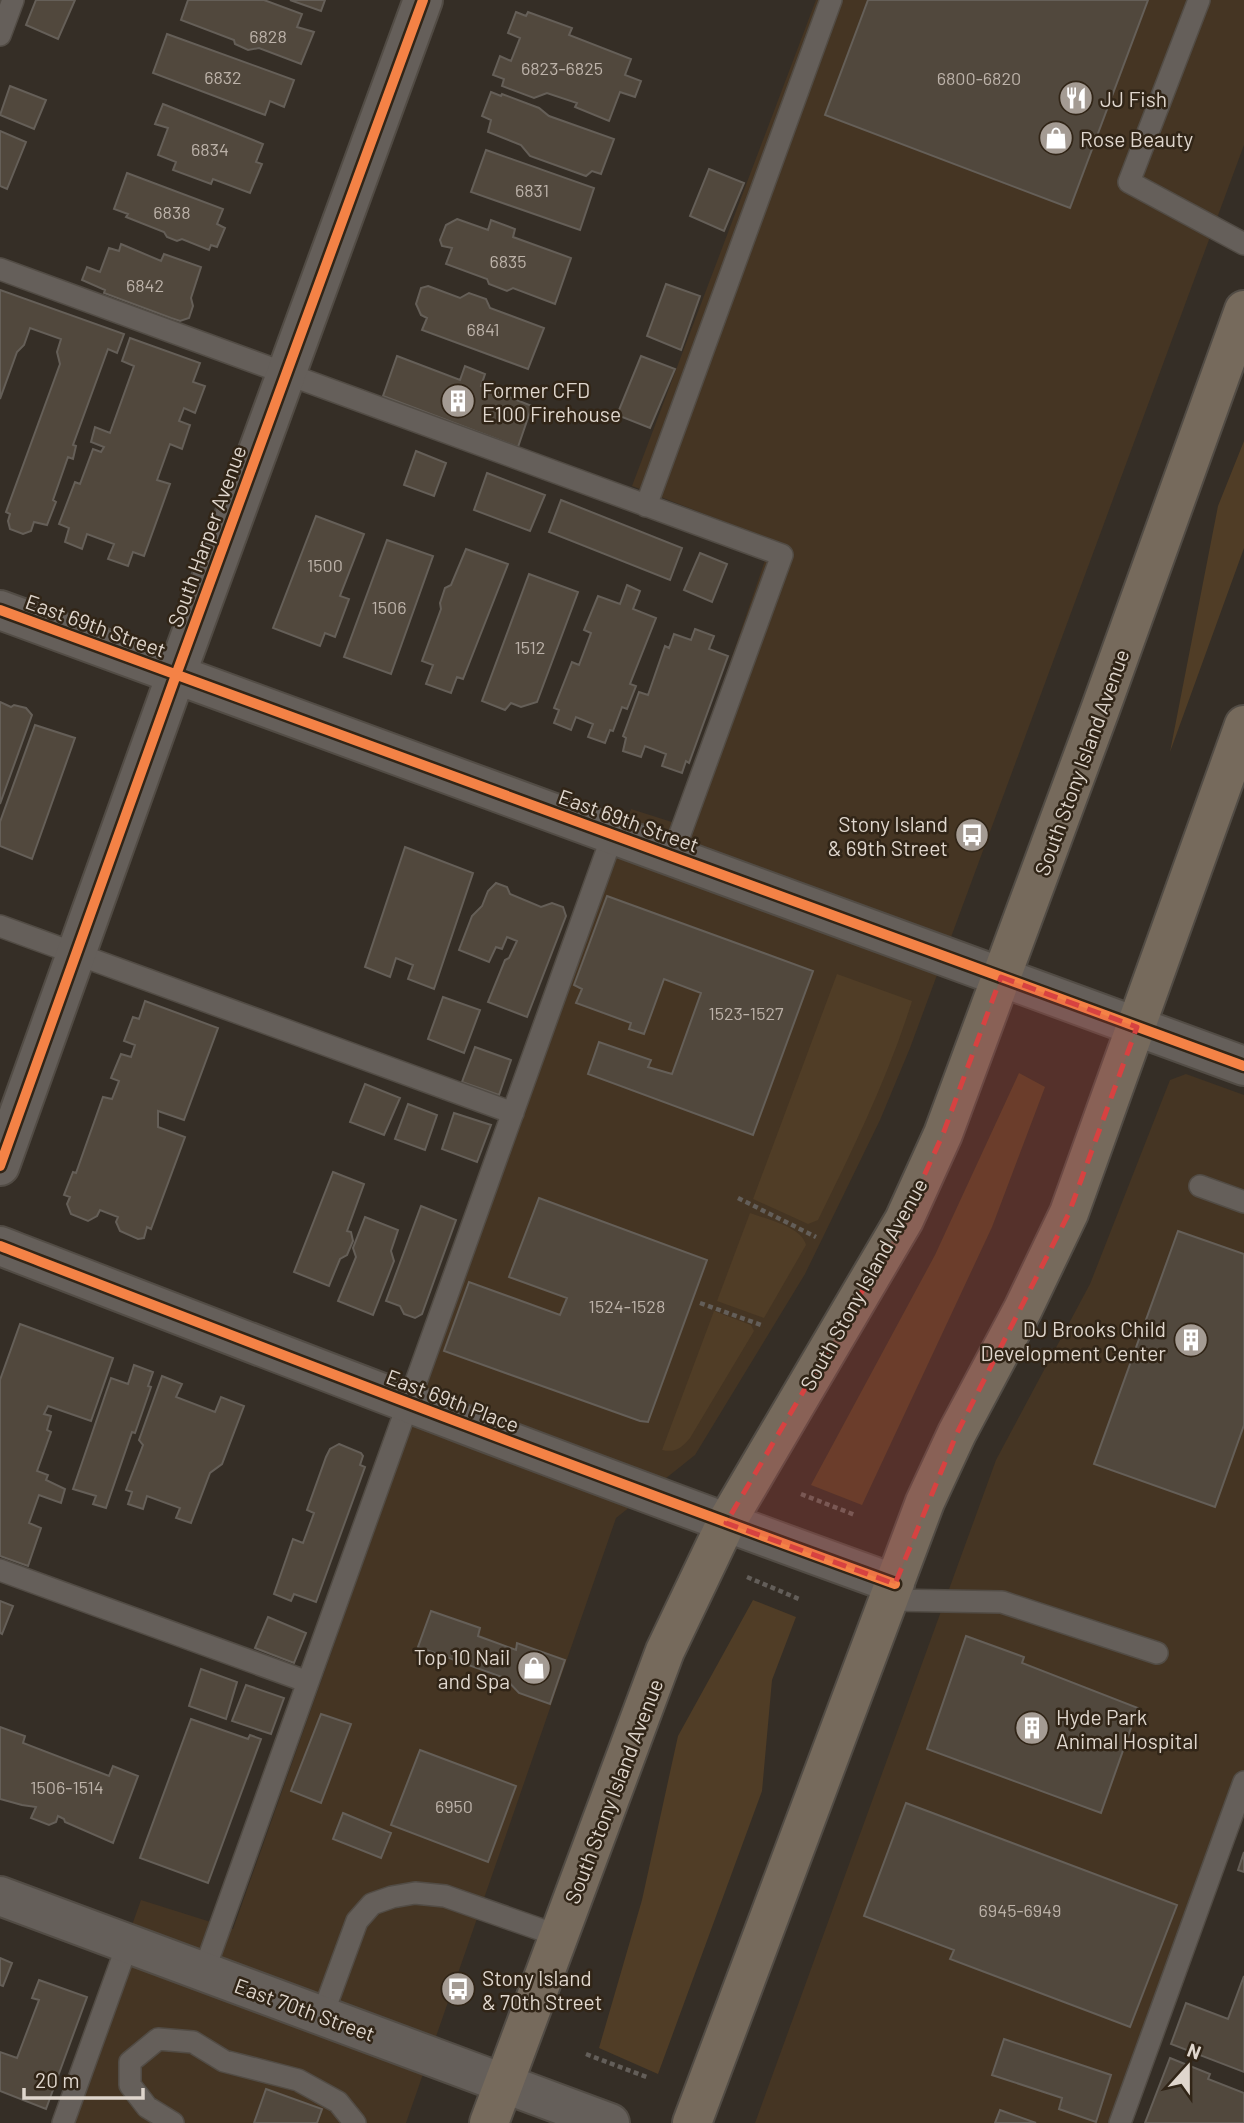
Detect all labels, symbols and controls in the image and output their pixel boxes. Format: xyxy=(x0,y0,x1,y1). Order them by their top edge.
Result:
house number: 6828 xyxy=(249,25,287,47)
house number: 6823-6825 xyxy=(521,57,603,79)
house number: 6832 xyxy=(204,66,242,88)
house number: 6800-6820 xyxy=(937,67,1021,89)
restaurant icon: JJ Fish xyxy=(1057,79,1095,117)
place label: JJ Fish xyxy=(1100,86,1167,111)
shop icon: Rose Beauty xyxy=(1037,119,1075,157)
place label: Rose Beauty xyxy=(1080,126,1194,151)
house number: 6834 xyxy=(191,138,229,160)
house number: 6831 xyxy=(515,179,549,201)
house number: 6838 xyxy=(153,201,191,223)
house number: 6835 xyxy=(489,250,527,272)
house number: 6842 xyxy=(126,274,164,296)
house number: 6841 xyxy=(466,318,500,340)
place label: Former CFD E100 Firehouse xyxy=(482,377,621,426)
building icon: Former CFD E100 Firehouse xyxy=(439,382,477,420)
street label: South Harper Avenue xyxy=(162,442,250,630)
house number: 1500 xyxy=(307,554,343,576)
street label: East 69th Street xyxy=(22,588,170,662)
house number: 1506 xyxy=(372,596,407,618)
house number: 1512 xyxy=(515,636,546,658)
street label: South Stony Island Avenue xyxy=(1028,645,1134,879)
street label: East 69th Street xyxy=(555,783,703,857)
place label: Stony Island & 69th Street xyxy=(828,811,948,860)
bus stop icon: Stony Island & 69th Street xyxy=(953,816,991,854)
house number: 1523-1527 xyxy=(708,1002,784,1024)
street label: South Stony Island Avenue xyxy=(794,1173,932,1395)
house number: 1524-1528 xyxy=(589,1295,665,1317)
place label: DJ Brooks Child Development Center xyxy=(980,1316,1166,1365)
building icon: DJ Brooks Child Development Center xyxy=(1172,1321,1210,1359)
street label: East 69th Place xyxy=(383,1363,523,1437)
place label: Top 10 Nail and Spa xyxy=(414,1644,510,1693)
shop icon: Top 10 Nail and Spa xyxy=(515,1649,553,1687)
street label: South Stony Island Avenue xyxy=(559,1675,667,1907)
place label: Hyde Park Animal Hospital xyxy=(1056,1704,1198,1753)
building icon: Hyde Park Animal Hospital xyxy=(1013,1709,1051,1747)
house number: 1506-1514 xyxy=(30,1776,104,1798)
house number: 6950 xyxy=(435,1795,473,1817)
house number: 6945-6949 xyxy=(979,1899,1061,1921)
place label: Stony Island & 70th Street xyxy=(482,1965,602,2014)
bus stop icon: Stony Island & 70th Street xyxy=(439,1970,477,2008)
street label: East 70th Street xyxy=(231,1972,379,2046)
north arrow xyxy=(1153,2032,1223,2102)
text: N xyxy=(1184,2038,1204,2064)
scale bar xyxy=(24,2056,144,2100)
text: 20 m xyxy=(35,2067,80,2092)

